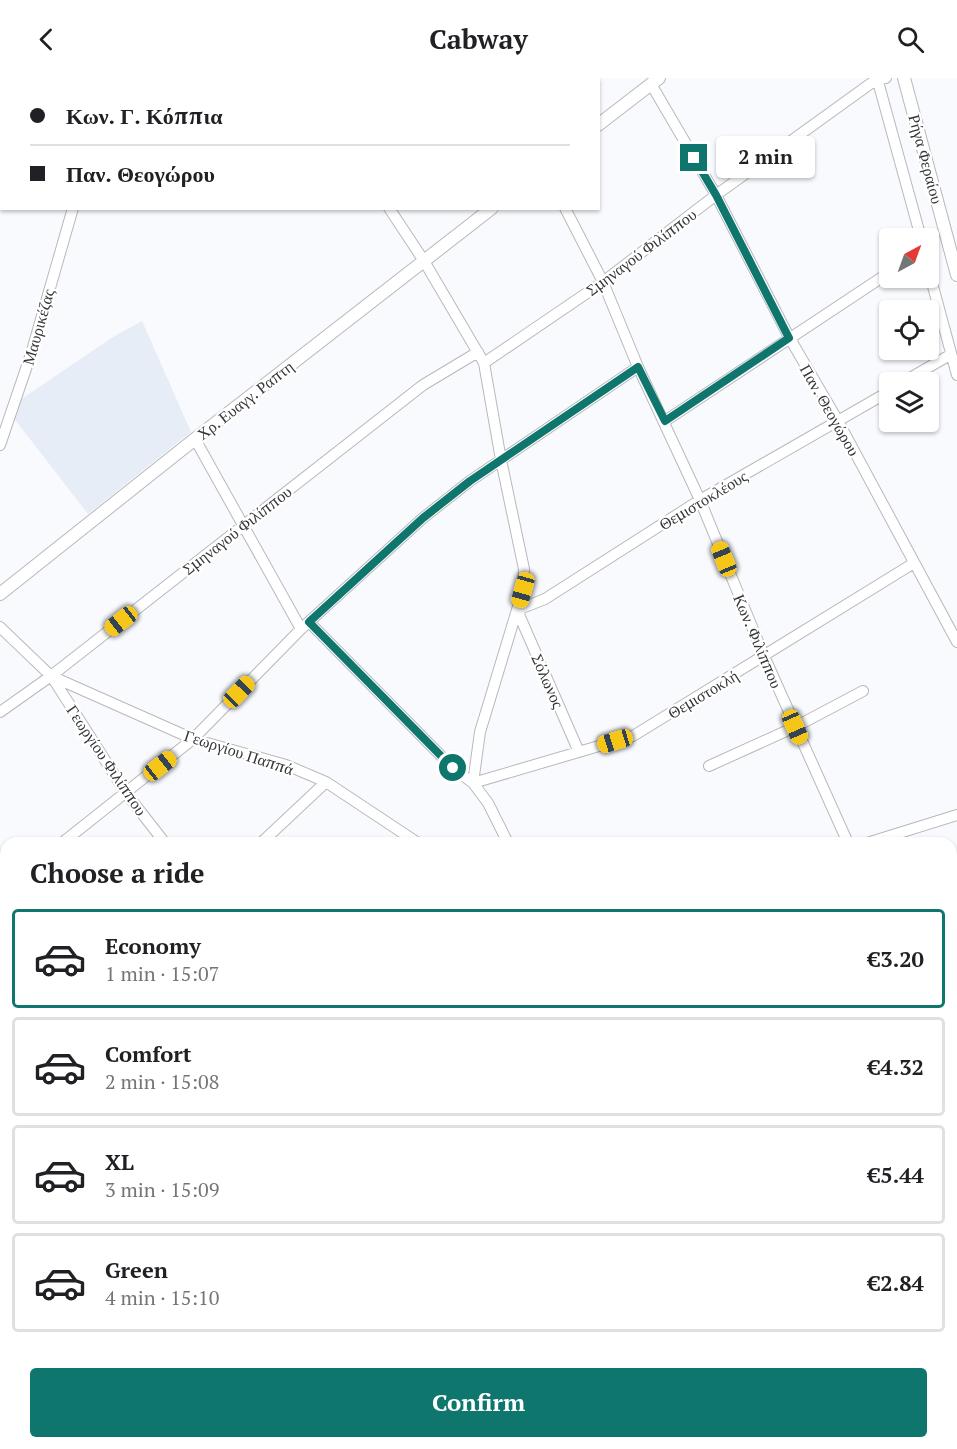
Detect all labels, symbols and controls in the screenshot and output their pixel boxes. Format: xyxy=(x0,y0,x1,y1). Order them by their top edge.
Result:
text: Cabway xyxy=(429,21,528,57)
icon: back xyxy=(30,23,63,56)
icon: search xyxy=(894,23,927,56)
text: Κων. Γ. Κόππια xyxy=(66,101,223,130)
street label: Ρήγα Φεραίου xyxy=(904,112,948,206)
callout: 2 min xyxy=(715,137,814,179)
text: 2 min xyxy=(738,143,793,170)
route end xyxy=(680,144,707,171)
text: Παν. Θεογώρου xyxy=(66,159,215,188)
street label: Σμηναγού Φιλίππου xyxy=(581,203,701,301)
north arrow xyxy=(879,228,939,288)
map controls xyxy=(879,228,939,432)
street label: Μαυρικέζας xyxy=(17,286,60,368)
button: locate xyxy=(879,300,939,360)
street label: Χρ. Ευαγγ. Ραπτη xyxy=(192,355,298,445)
street label: Παν. Θεογώρου xyxy=(795,360,865,460)
button: layers xyxy=(879,372,939,432)
street label: Θεμιστοκλέους xyxy=(655,465,752,535)
street label: Σμηναγού Φιλίππου xyxy=(178,480,296,580)
car xyxy=(709,539,739,579)
car xyxy=(509,570,537,610)
street label: Κων. Φιλίππου xyxy=(728,591,788,691)
car xyxy=(101,603,141,639)
street label: Σόλωνος xyxy=(526,650,570,712)
street label: Θεμιστοκλή xyxy=(664,664,742,724)
car xyxy=(220,673,258,711)
street label: Γεωργίου Φιλίππου xyxy=(62,700,152,820)
car xyxy=(779,707,811,747)
street label: Γεωργίου Παππά xyxy=(182,724,297,780)
car xyxy=(595,727,635,755)
car xyxy=(140,748,180,784)
route start xyxy=(439,754,466,781)
text: Choose a ride xyxy=(30,855,205,891)
text: Economy xyxy=(105,931,201,960)
icon: car xyxy=(33,932,87,986)
text: €3.20 xyxy=(868,944,924,973)
text: 1 min · 15:07 xyxy=(105,960,219,987)
text: Comfort xyxy=(105,1039,191,1068)
icon: car xyxy=(33,1040,87,1094)
text: €4.32 xyxy=(868,1052,924,1081)
text: 2 min · 15:08 xyxy=(105,1068,219,1095)
text: XL xyxy=(105,1147,134,1176)
icon: car xyxy=(33,1148,87,1202)
text: €5.44 xyxy=(868,1160,924,1189)
text: 3 min · 15:09 xyxy=(105,1176,219,1203)
text: Green xyxy=(105,1255,168,1284)
icon: car xyxy=(33,1256,87,1310)
text: €2.84 xyxy=(868,1268,924,1297)
text: 4 min · 15:10 xyxy=(105,1284,219,1311)
button: Confirm xyxy=(30,1368,927,1437)

